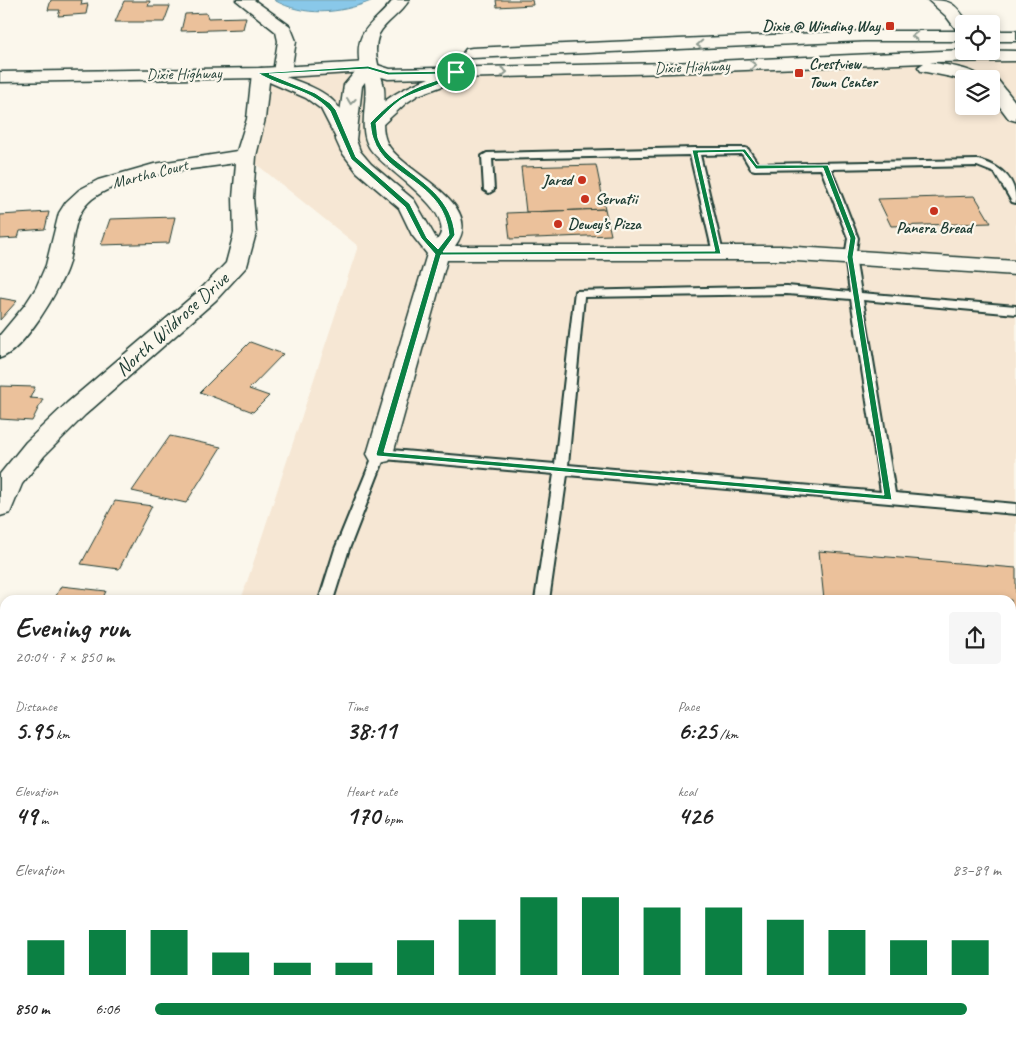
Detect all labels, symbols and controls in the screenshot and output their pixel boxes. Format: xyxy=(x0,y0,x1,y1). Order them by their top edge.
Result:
map controls xyxy=(955,15,1000,115)
button: locate xyxy=(955,15,1000,60)
place label: Dixie @ Winding Way xyxy=(762,16,882,36)
marker: Dixie @ Winding Way xyxy=(884,20,896,32)
one-way arrow xyxy=(911,31,918,41)
one-way arrow xyxy=(696,39,704,50)
pin xyxy=(435,51,477,93)
place label: Crestview Town Center xyxy=(809,54,879,92)
street label: Dixie Highway xyxy=(654,56,731,78)
icon: arrive xyxy=(442,58,470,86)
one-way arrow xyxy=(750,59,758,70)
street label: Dixie Highway xyxy=(146,63,223,85)
one-way arrow xyxy=(500,66,508,77)
marker: Crestview Town Center xyxy=(793,67,805,79)
button: layers xyxy=(955,70,1000,115)
one-way arrow xyxy=(346,96,356,105)
street label: Martha Court xyxy=(110,155,192,193)
place label: Jared xyxy=(541,170,575,190)
marker: Jared xyxy=(576,174,588,186)
place label: Servatii xyxy=(595,189,639,209)
marker: Servatii xyxy=(579,193,591,205)
marker: Panera Bread xyxy=(928,205,940,217)
place label: Dewey’s Pizza xyxy=(568,214,642,234)
marker: Dewey’s Pizza xyxy=(552,218,564,230)
place label: Panera Bread xyxy=(896,218,974,238)
street label: North Wildrose Drive xyxy=(110,265,235,382)
text: Evening run xyxy=(15,610,130,645)
button: share xyxy=(949,612,1001,664)
text: 20:04 · 7 × 850 m xyxy=(15,647,114,667)
text: Distance xyxy=(15,698,57,715)
text: Time xyxy=(346,698,368,715)
text: Pace xyxy=(678,698,699,715)
text: 5.95 xyxy=(15,715,53,747)
text: 38:11 xyxy=(346,715,396,747)
text: 6:25 xyxy=(678,715,716,747)
text: km xyxy=(53,726,70,743)
text: /km xyxy=(716,726,738,743)
text: Elevation xyxy=(15,783,58,800)
text: Heart rate xyxy=(346,783,397,800)
text: kcal xyxy=(678,783,696,800)
text: 49 xyxy=(15,800,37,832)
text: 170 xyxy=(346,800,380,832)
text: 426 xyxy=(678,800,712,832)
text: m xyxy=(37,811,48,828)
text: bpm xyxy=(380,811,403,828)
text: Elevation xyxy=(15,860,64,880)
text: 83–89 m xyxy=(952,860,1001,880)
text: 850 m xyxy=(15,999,49,1019)
text: 6:06 xyxy=(95,999,120,1019)

